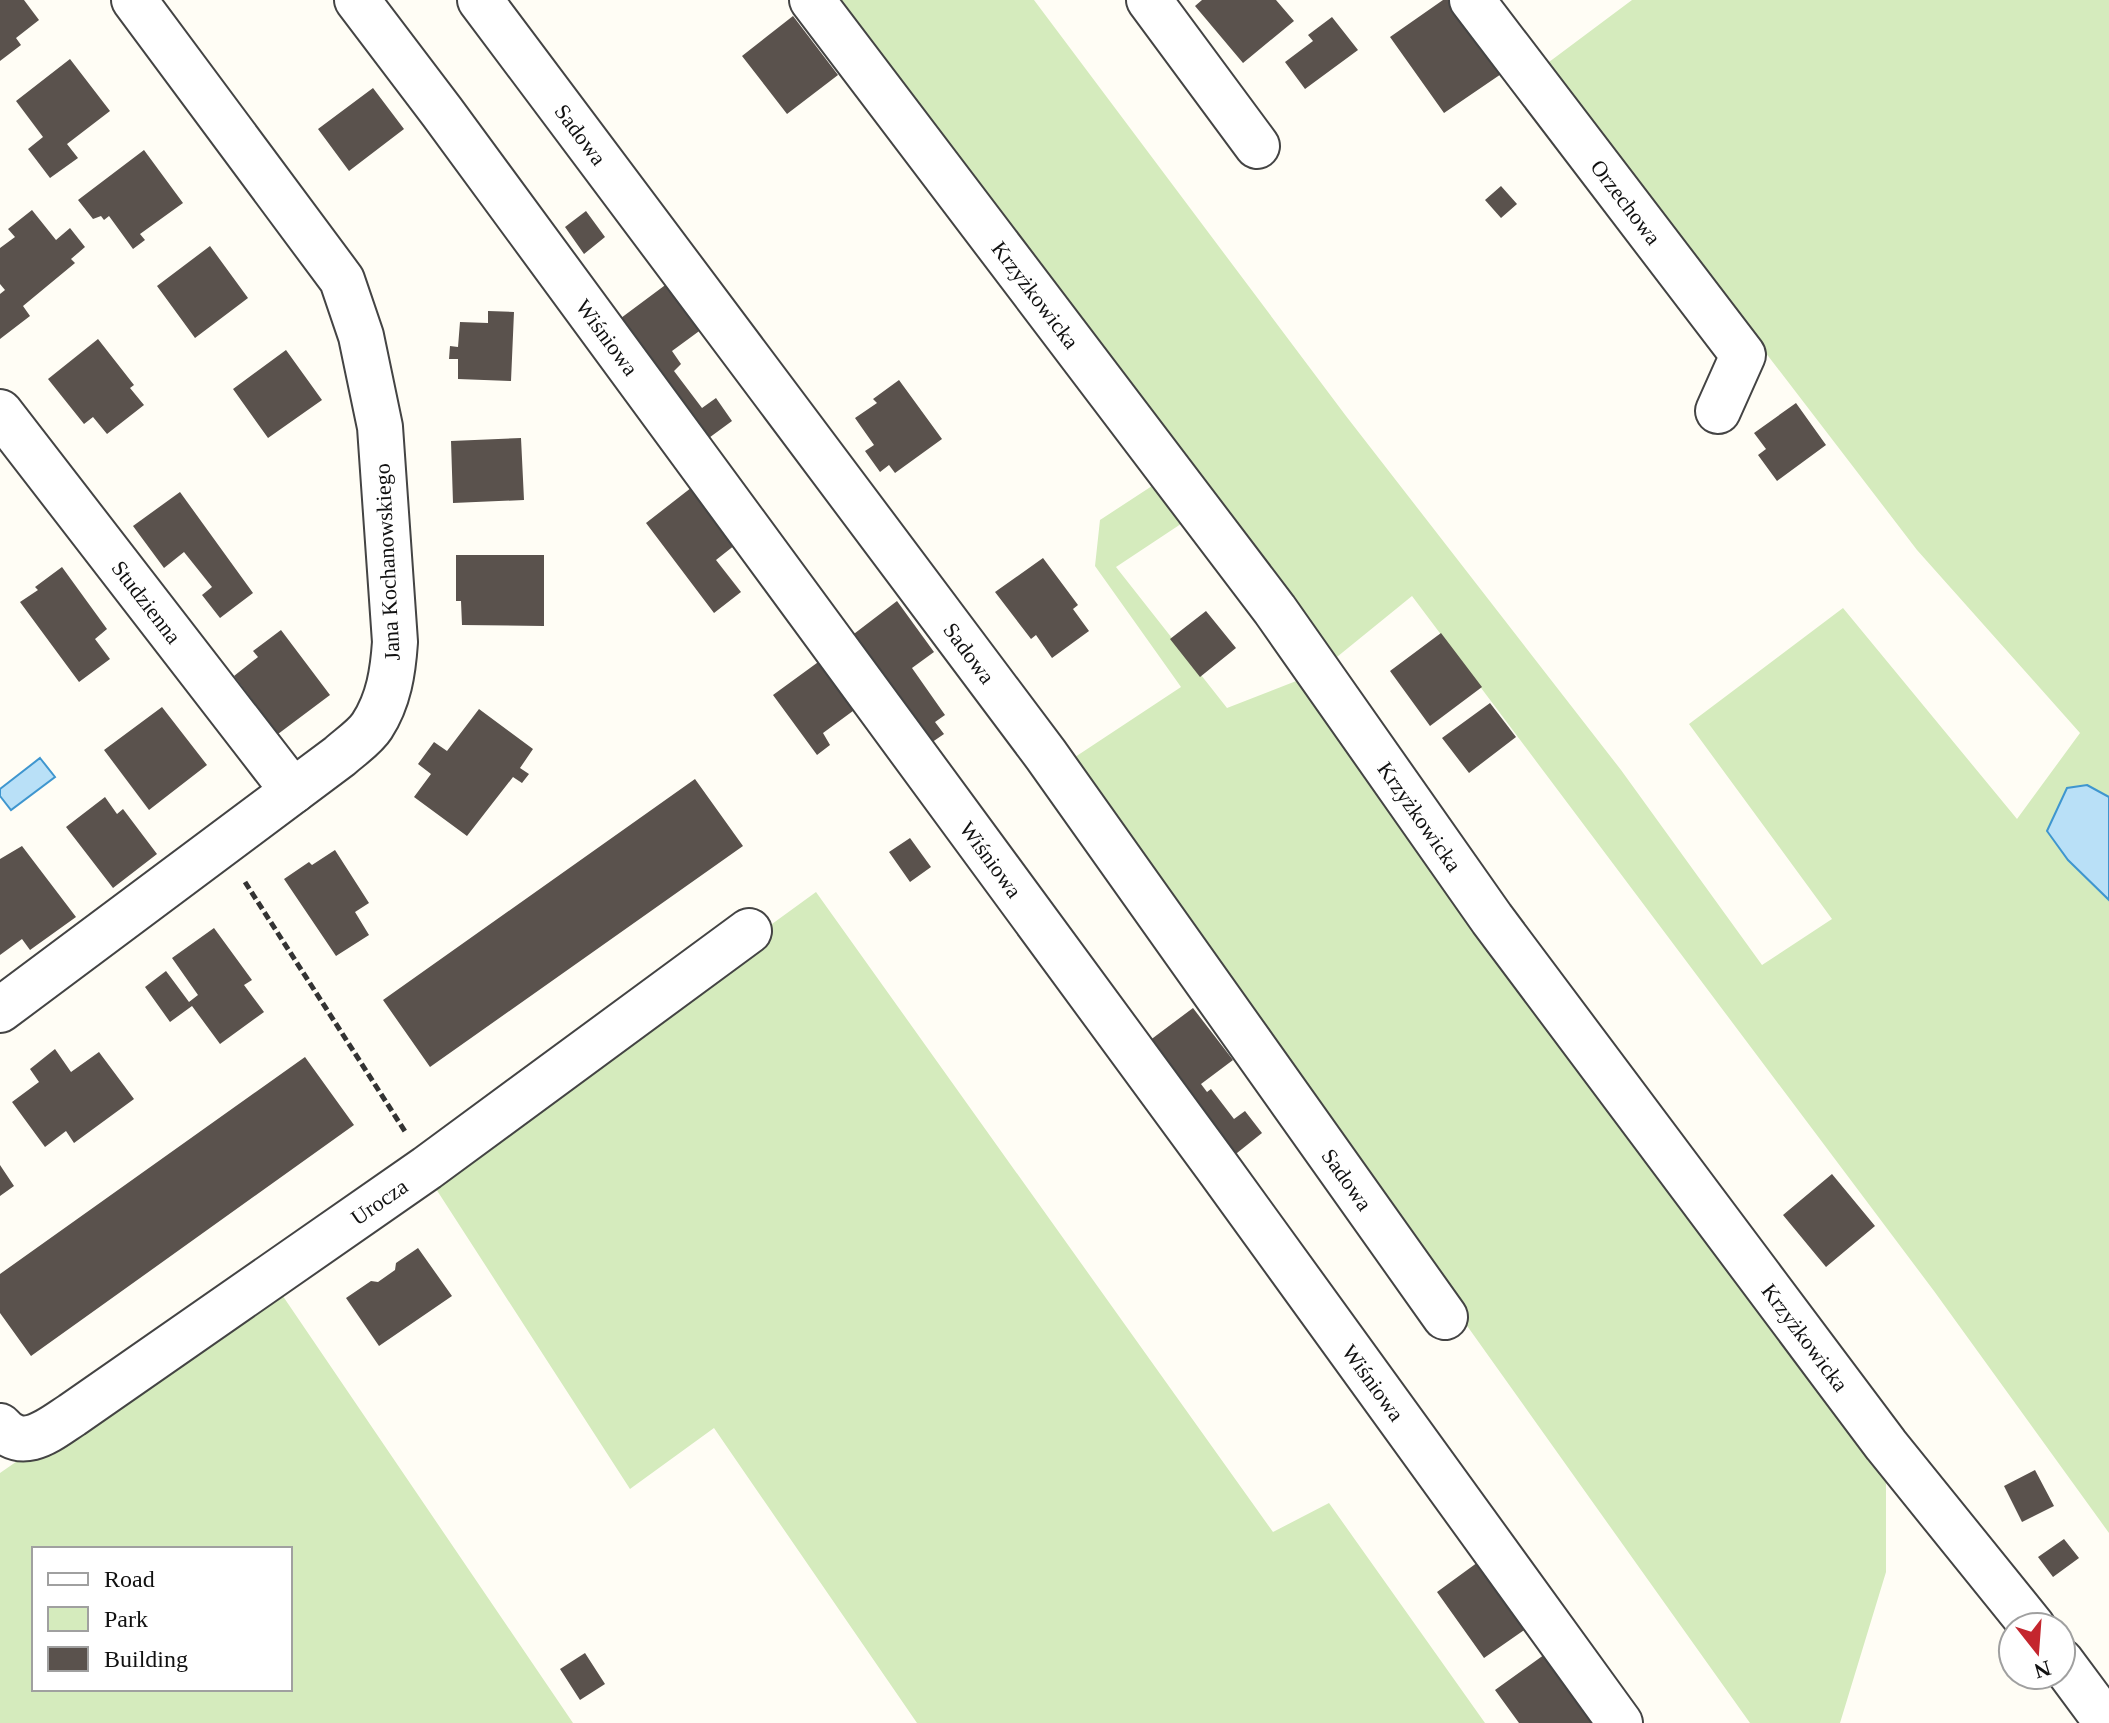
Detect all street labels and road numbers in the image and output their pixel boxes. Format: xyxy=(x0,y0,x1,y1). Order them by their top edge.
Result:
street label: Sadowa xyxy=(550,99,612,170)
street label: Orzechowa xyxy=(1586,154,1667,249)
street label: Krzyżkowicka xyxy=(987,236,1085,354)
street label: Wiśniowa xyxy=(571,294,644,380)
street label: Jana Kochanowskiego xyxy=(369,463,405,661)
street label: Studzienna xyxy=(107,556,187,648)
street label: Sadowa xyxy=(939,618,1000,688)
street label: Krzyżkowicka xyxy=(1373,757,1467,876)
street label: Wiśniowa xyxy=(955,816,1028,903)
street label: Sadowa xyxy=(1317,1144,1378,1215)
street label: Urocza xyxy=(346,1173,412,1230)
street label: Krzyżkowicka xyxy=(1757,1278,1854,1396)
street label: Wiśniowa xyxy=(1337,1339,1410,1426)

